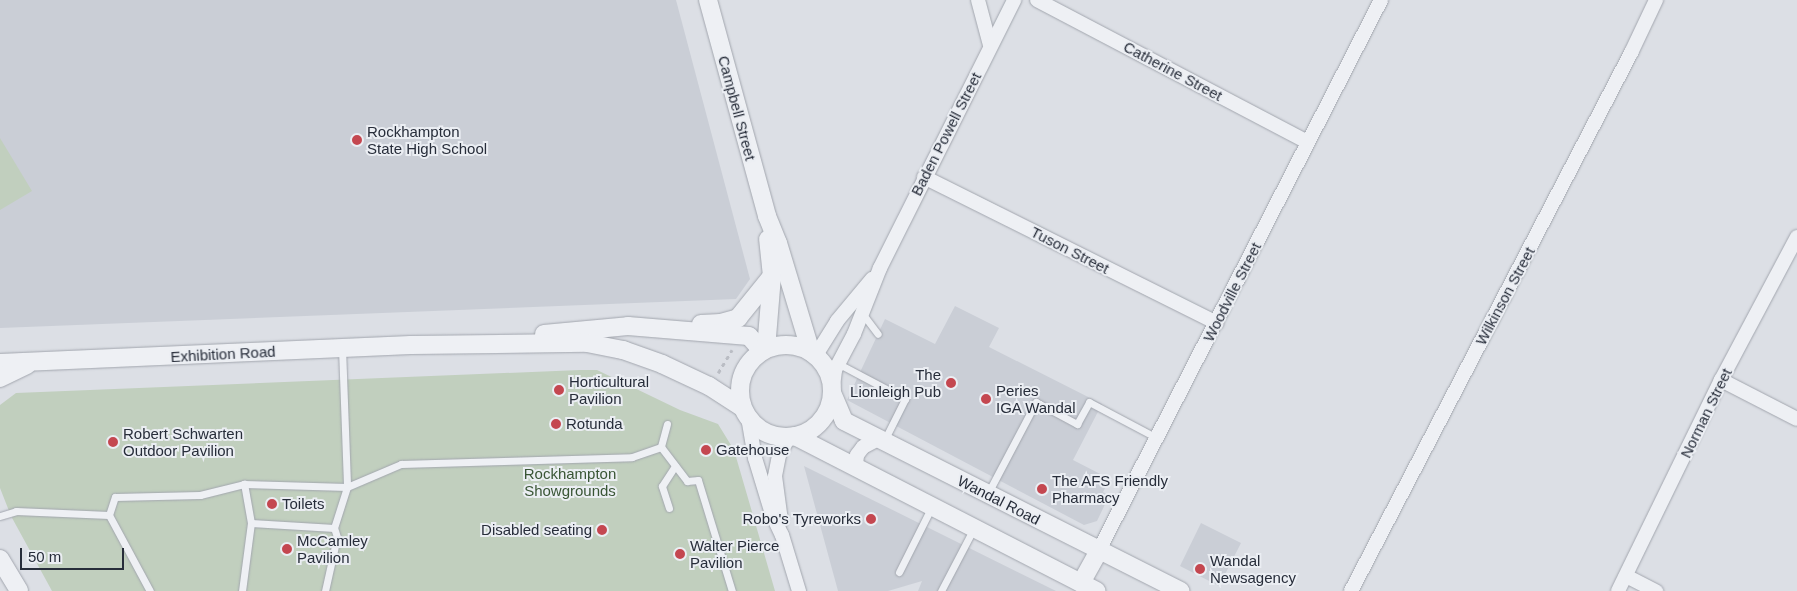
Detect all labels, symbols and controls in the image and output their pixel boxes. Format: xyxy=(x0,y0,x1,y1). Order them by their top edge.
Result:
street label: Catherine Street xyxy=(1121,37,1225,105)
street label: Campbell Street xyxy=(714,54,760,162)
street label: Baden Powell Street xyxy=(907,69,985,199)
place label: Rockhampton State High School xyxy=(367,122,487,157)
marker: Rockhampton State High School xyxy=(351,134,363,146)
street label: Tuson Street xyxy=(1028,223,1112,277)
street label: Woodville Street xyxy=(1199,239,1265,345)
street label: Wilkinson Street xyxy=(1472,244,1538,348)
street label: Exhibition Road xyxy=(170,342,276,366)
place label: The Lionleigh Pub xyxy=(850,365,941,400)
street label: Norman Street xyxy=(1677,365,1735,461)
place label: Horticultural Pavilion xyxy=(569,372,649,407)
marker: The Lionleigh Pub xyxy=(945,377,957,389)
place label: Peries IGA Wandal xyxy=(996,381,1076,416)
marker: Horticultural Pavilion xyxy=(553,384,565,396)
marker: Peries IGA Wandal xyxy=(980,393,992,405)
place label: Rotunda xyxy=(566,415,623,433)
marker: Rotunda xyxy=(550,418,562,430)
place label: Robert Schwarten Outdoor Pavilion xyxy=(123,424,243,459)
marker: Robert Schwarten Outdoor Pavilion xyxy=(107,436,119,448)
place label: Gatehouse xyxy=(716,441,789,459)
marker: Gatehouse xyxy=(700,444,712,456)
park label: Rockhampton Showgrounds xyxy=(524,464,616,499)
street label: Wandal Road xyxy=(955,471,1043,529)
place label: The AFS Friendly Pharmacy xyxy=(1052,471,1169,506)
marker: The AFS Friendly Pharmacy xyxy=(1036,483,1048,495)
place label: Toilets xyxy=(282,495,325,513)
marker: Toilets xyxy=(266,498,278,510)
place label: Robo's Tyreworks xyxy=(742,510,861,528)
marker: Robo's Tyreworks xyxy=(865,513,877,525)
place label: Disabled seating xyxy=(481,521,592,539)
marker: Disabled seating xyxy=(596,524,608,536)
place label: McCamley Pavilion xyxy=(297,531,368,566)
place label: Walter Pierce Pavilion xyxy=(690,536,779,571)
scale bar xyxy=(22,538,126,570)
marker: McCamley Pavilion xyxy=(281,543,293,555)
text: 50 m xyxy=(28,548,61,565)
marker: Walter Pierce Pavilion xyxy=(674,548,686,560)
place label: Wandal Newsagency xyxy=(1210,551,1296,586)
marker: Wandal Newsagency xyxy=(1194,563,1206,575)

